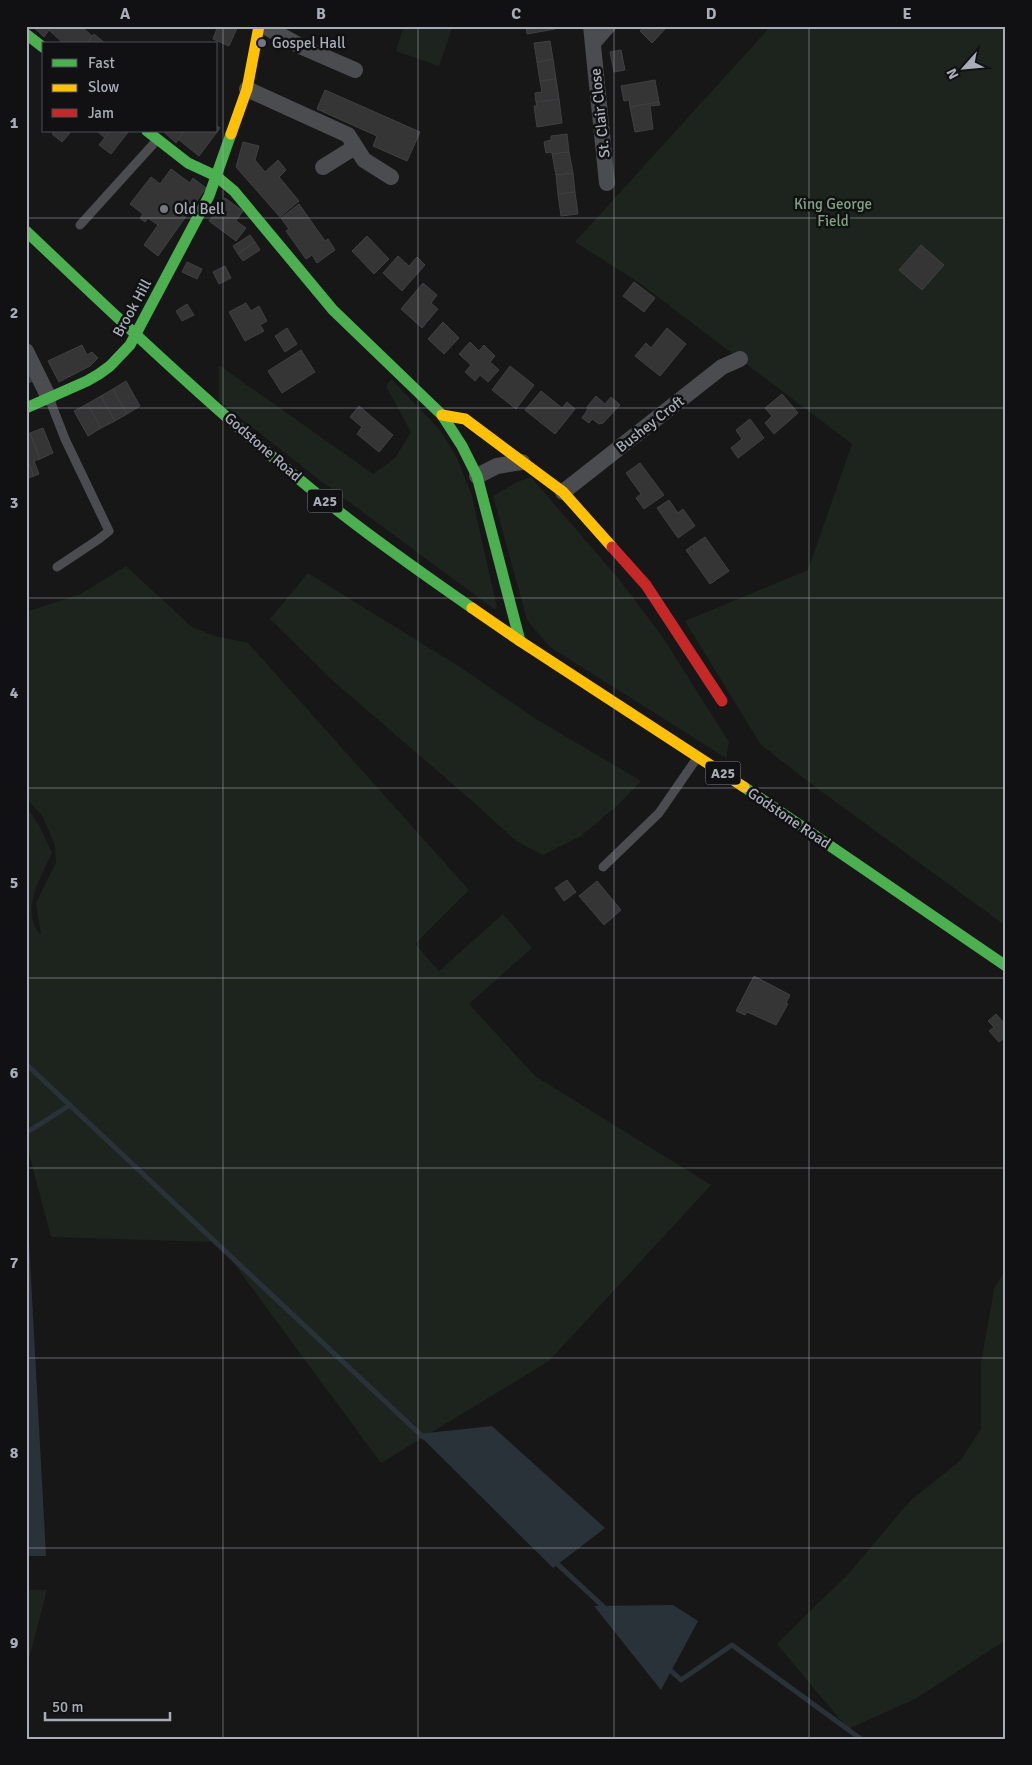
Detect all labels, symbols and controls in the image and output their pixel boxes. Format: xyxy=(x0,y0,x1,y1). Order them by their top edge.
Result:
text: A xyxy=(120,4,131,24)
text: B xyxy=(316,4,326,24)
text: C xyxy=(511,4,521,24)
text: D xyxy=(706,4,717,24)
text: E xyxy=(902,4,912,24)
place label: Gospel Hall xyxy=(272,34,346,52)
marker: Gospel Hall xyxy=(256,37,268,49)
legend xyxy=(42,42,218,132)
north arrow xyxy=(940,42,990,92)
text: Fast xyxy=(88,54,115,72)
text: N xyxy=(943,65,963,82)
street label: St. Clair Close xyxy=(586,67,614,159)
text: Slow xyxy=(88,78,119,96)
text: Jam xyxy=(88,104,114,122)
text: 1 xyxy=(10,113,19,133)
park label: King George Field xyxy=(794,195,872,230)
place label: Old Bell xyxy=(174,200,225,218)
marker: Old Bell xyxy=(158,203,170,215)
street label: Brook Hill xyxy=(109,276,155,340)
text: 2 xyxy=(10,303,18,323)
street label: Bushey Croft xyxy=(612,392,688,456)
street label: Godstone Road xyxy=(221,409,305,485)
road number: A25 xyxy=(308,490,342,512)
text: 3 xyxy=(10,493,18,513)
text: 4 xyxy=(10,683,19,703)
road number: A25 xyxy=(706,761,740,784)
street label: Godstone Road xyxy=(744,784,834,852)
text: 5 xyxy=(10,873,18,893)
text: 6 xyxy=(10,1063,19,1083)
text: 7 xyxy=(10,1253,19,1273)
text: 8 xyxy=(10,1443,19,1463)
text: 9 xyxy=(10,1633,19,1653)
scale bar xyxy=(45,1690,170,1722)
text: 50 m xyxy=(52,1698,83,1716)

